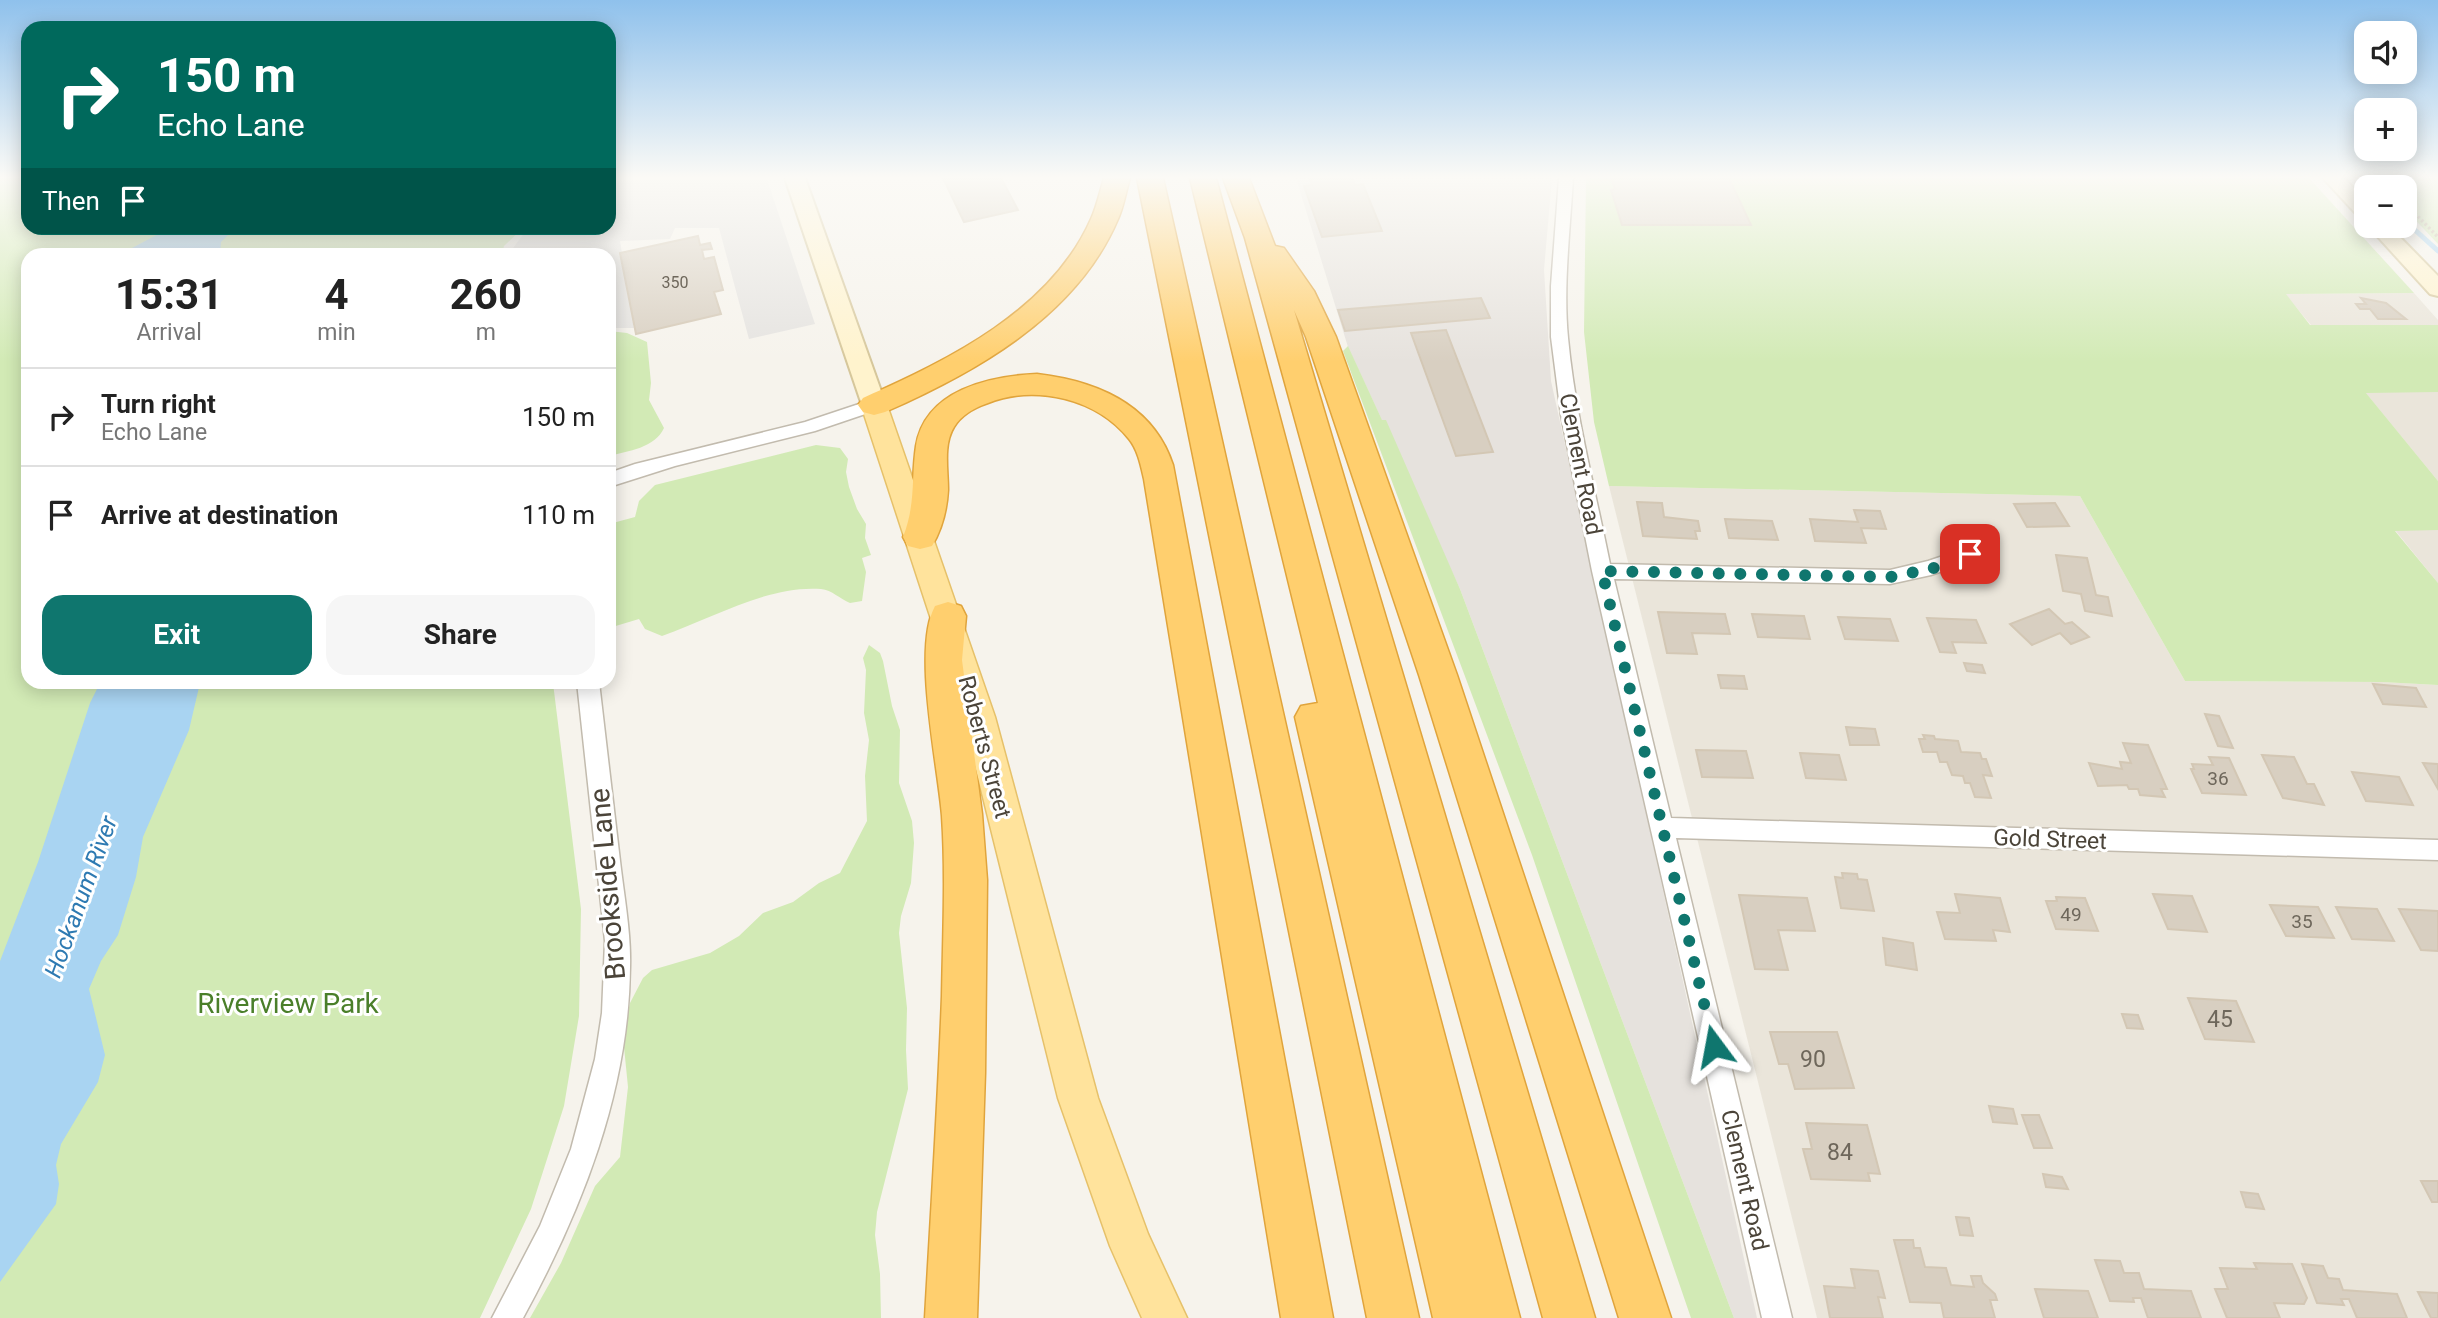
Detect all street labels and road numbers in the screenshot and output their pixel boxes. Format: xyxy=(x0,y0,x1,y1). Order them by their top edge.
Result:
street label: Clement Road xyxy=(1554,391,1607,537)
street label: Roberts Street xyxy=(953,673,1017,821)
street label: Brookside Lane xyxy=(583,787,632,981)
street label: Gold Street xyxy=(1993,824,2107,855)
street label: Clement Road xyxy=(1715,1107,1774,1253)

